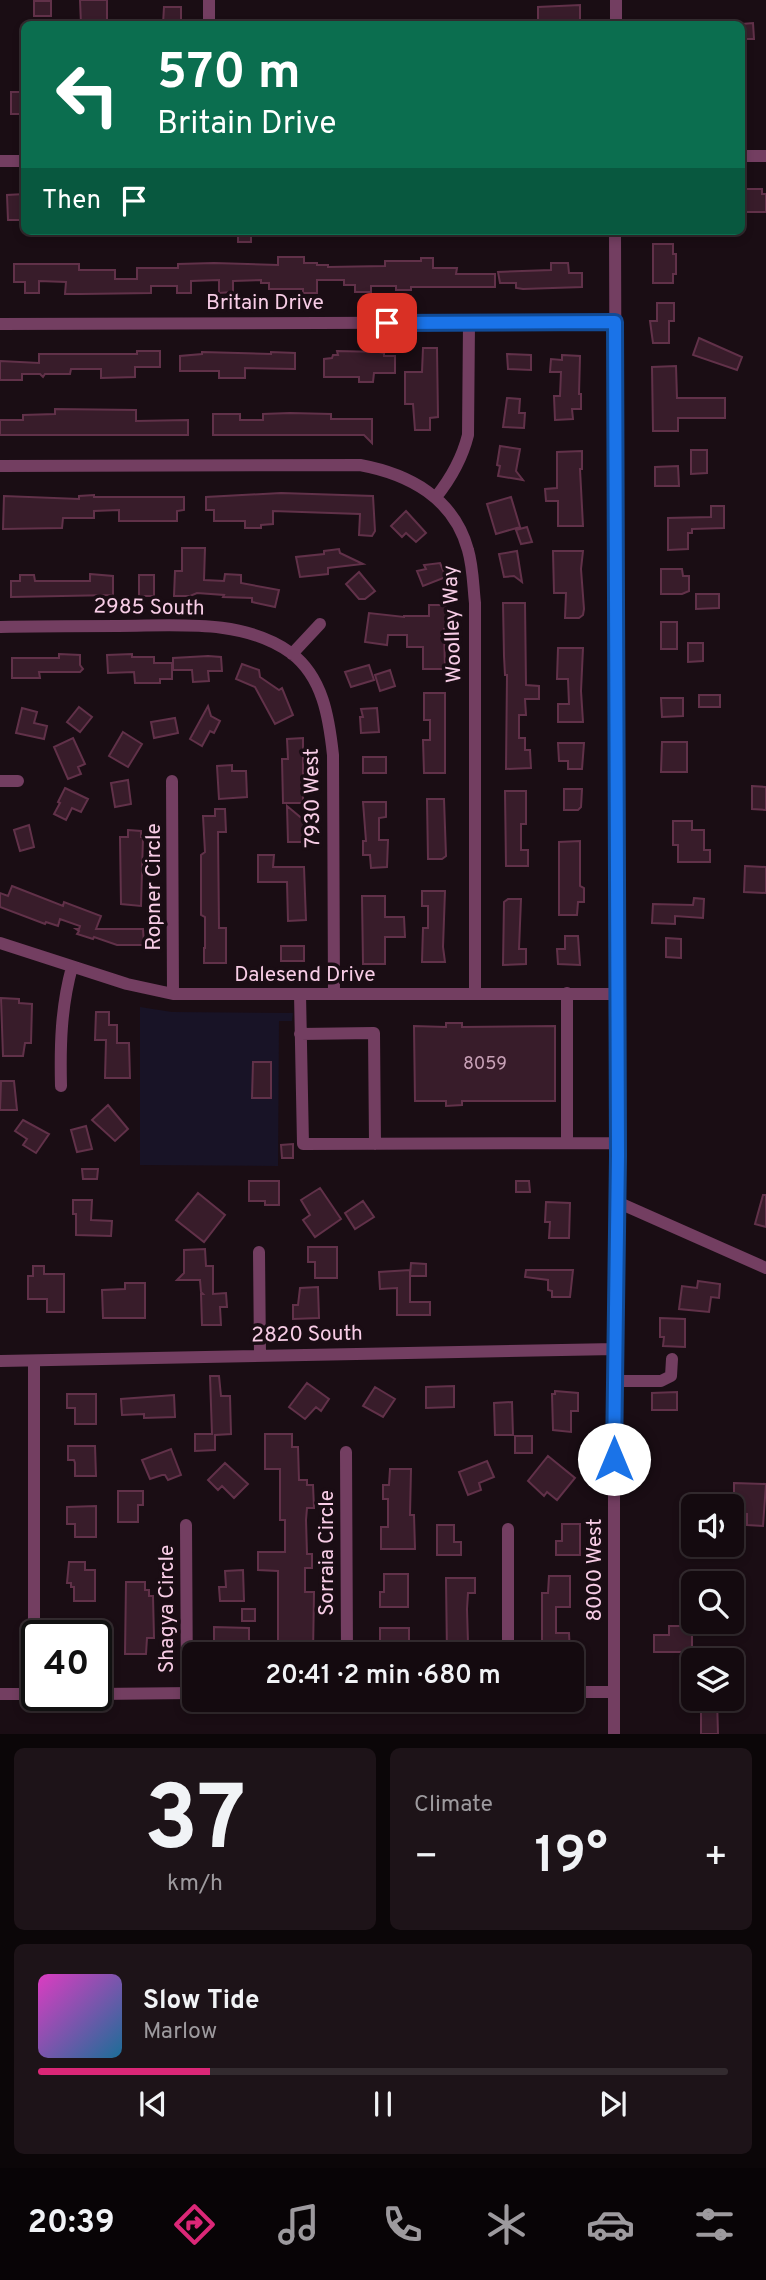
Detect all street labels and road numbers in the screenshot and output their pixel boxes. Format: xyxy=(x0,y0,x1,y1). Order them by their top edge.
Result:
street label: Britain Drive xyxy=(206,290,324,317)
street label: Woolley Way xyxy=(437,565,469,683)
street label: 2985 South xyxy=(93,594,205,622)
street label: 7930 West xyxy=(299,748,327,848)
street label: Ropner Circle xyxy=(141,823,168,951)
street label: Dalesend Drive xyxy=(234,962,376,989)
street label: 2820 South xyxy=(251,1321,363,1349)
street label: Sorraia Circle xyxy=(314,1490,341,1616)
street label: 8000 West xyxy=(582,1518,609,1622)
street label: Shagya Circle xyxy=(154,1545,181,1673)

